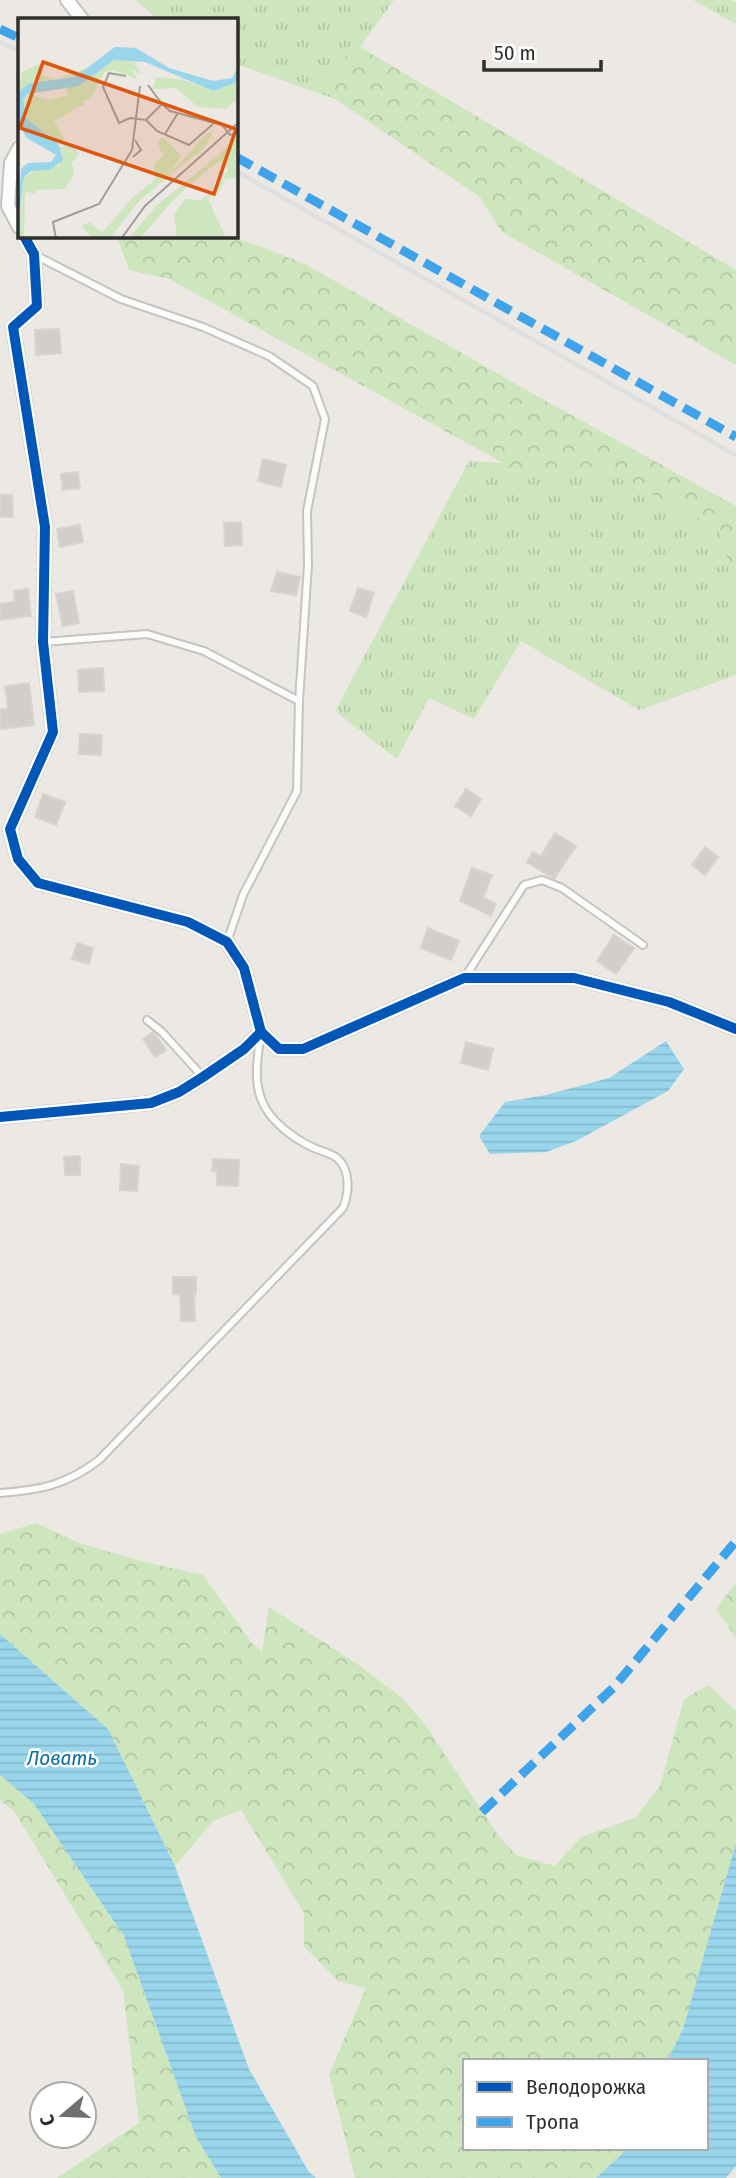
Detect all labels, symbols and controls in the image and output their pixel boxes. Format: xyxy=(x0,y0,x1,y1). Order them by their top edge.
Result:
inset map xyxy=(18,18,238,238)
scale bar xyxy=(484,28,601,72)
text: 50 m xyxy=(494,40,536,66)
water label: Ловать xyxy=(26,1745,97,1771)
legend xyxy=(463,2059,708,2150)
text: Велодорожка xyxy=(526,2074,646,2100)
north arrow xyxy=(28,2080,98,2150)
text: Тропа xyxy=(526,2109,579,2135)
text: С xyxy=(35,2112,60,2129)

